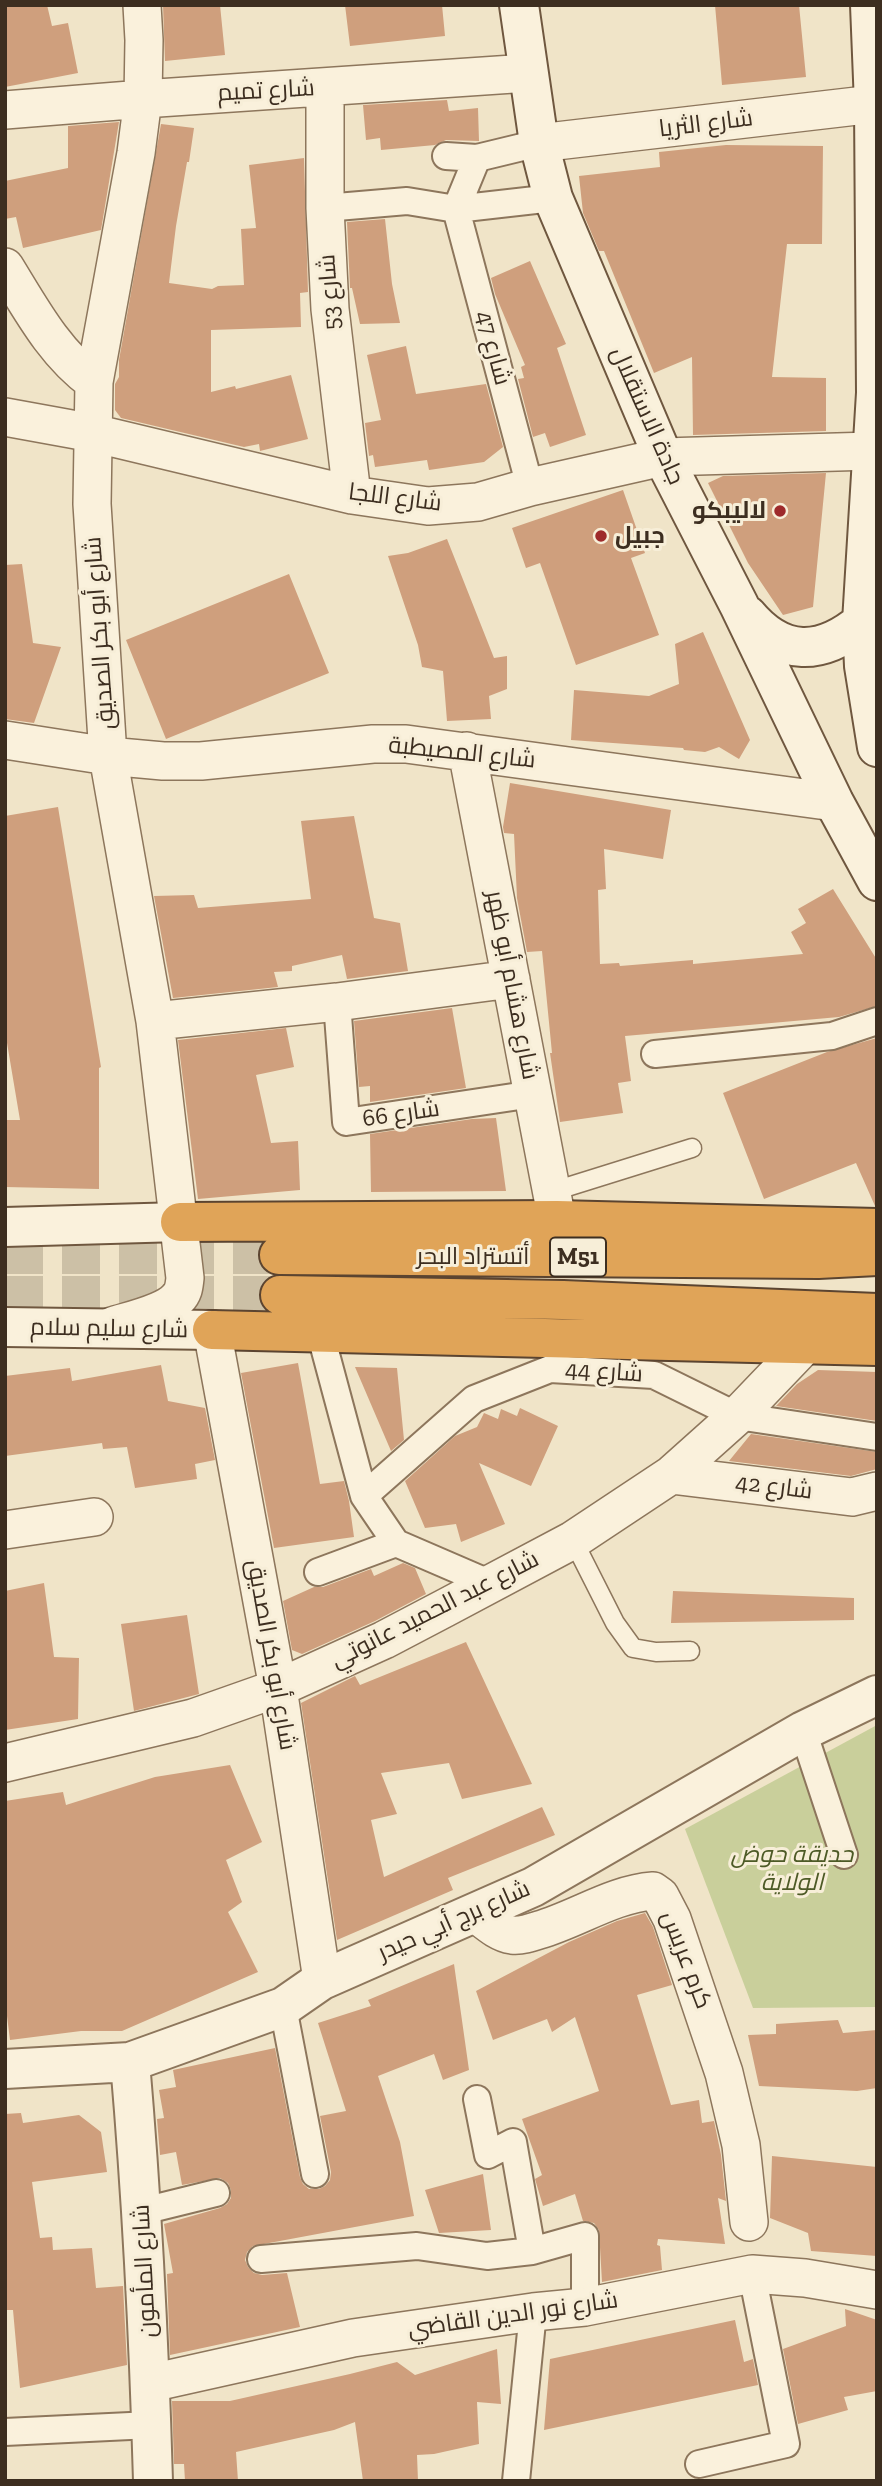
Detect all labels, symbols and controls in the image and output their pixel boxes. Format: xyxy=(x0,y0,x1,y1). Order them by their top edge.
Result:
street label: شارع تميم xyxy=(217,74,315,108)
street label: شارع الثريا xyxy=(657,104,755,144)
street label: شارع 53 xyxy=(313,253,347,331)
street label: شارع 47 xyxy=(469,308,517,388)
street label: جادة الاستقلال xyxy=(604,343,690,489)
street label: شارع اللجا xyxy=(347,478,443,518)
place label: لاليبكو xyxy=(692,497,766,525)
marker: لاليبكو xyxy=(772,503,788,519)
place label: جبيل xyxy=(615,522,665,550)
marker: جبيل xyxy=(593,528,609,544)
street label: شارع أبو بكر الصديق xyxy=(79,536,121,730)
street label: شارع المصيطبة xyxy=(387,731,537,775)
street label: شارع هشام أبو ظهر xyxy=(480,888,544,1082)
street label: شارع 66 xyxy=(361,1094,441,1134)
road number: M51 xyxy=(550,1238,606,1276)
street label: أتستراد البحر xyxy=(416,1243,530,1271)
street label: شارع سليم سلام xyxy=(30,1313,188,1345)
street label: شارع 44 xyxy=(564,1355,644,1389)
street label: شارع 42 xyxy=(734,1468,814,1506)
street label: شارع عبد الحميد عانوتي xyxy=(326,1545,544,1675)
street label: شارع أبو بكر الصديق xyxy=(240,1557,302,1753)
park label: حديقة حوض الولاية xyxy=(731,1841,853,1897)
street label: شارع برج أبي حيدر xyxy=(373,1874,535,1968)
street label: كرم عريس xyxy=(654,1907,718,2013)
street label: شارع المأمون xyxy=(127,2204,163,2338)
street label: شارع نور الدين القاضي xyxy=(406,2286,620,2344)

